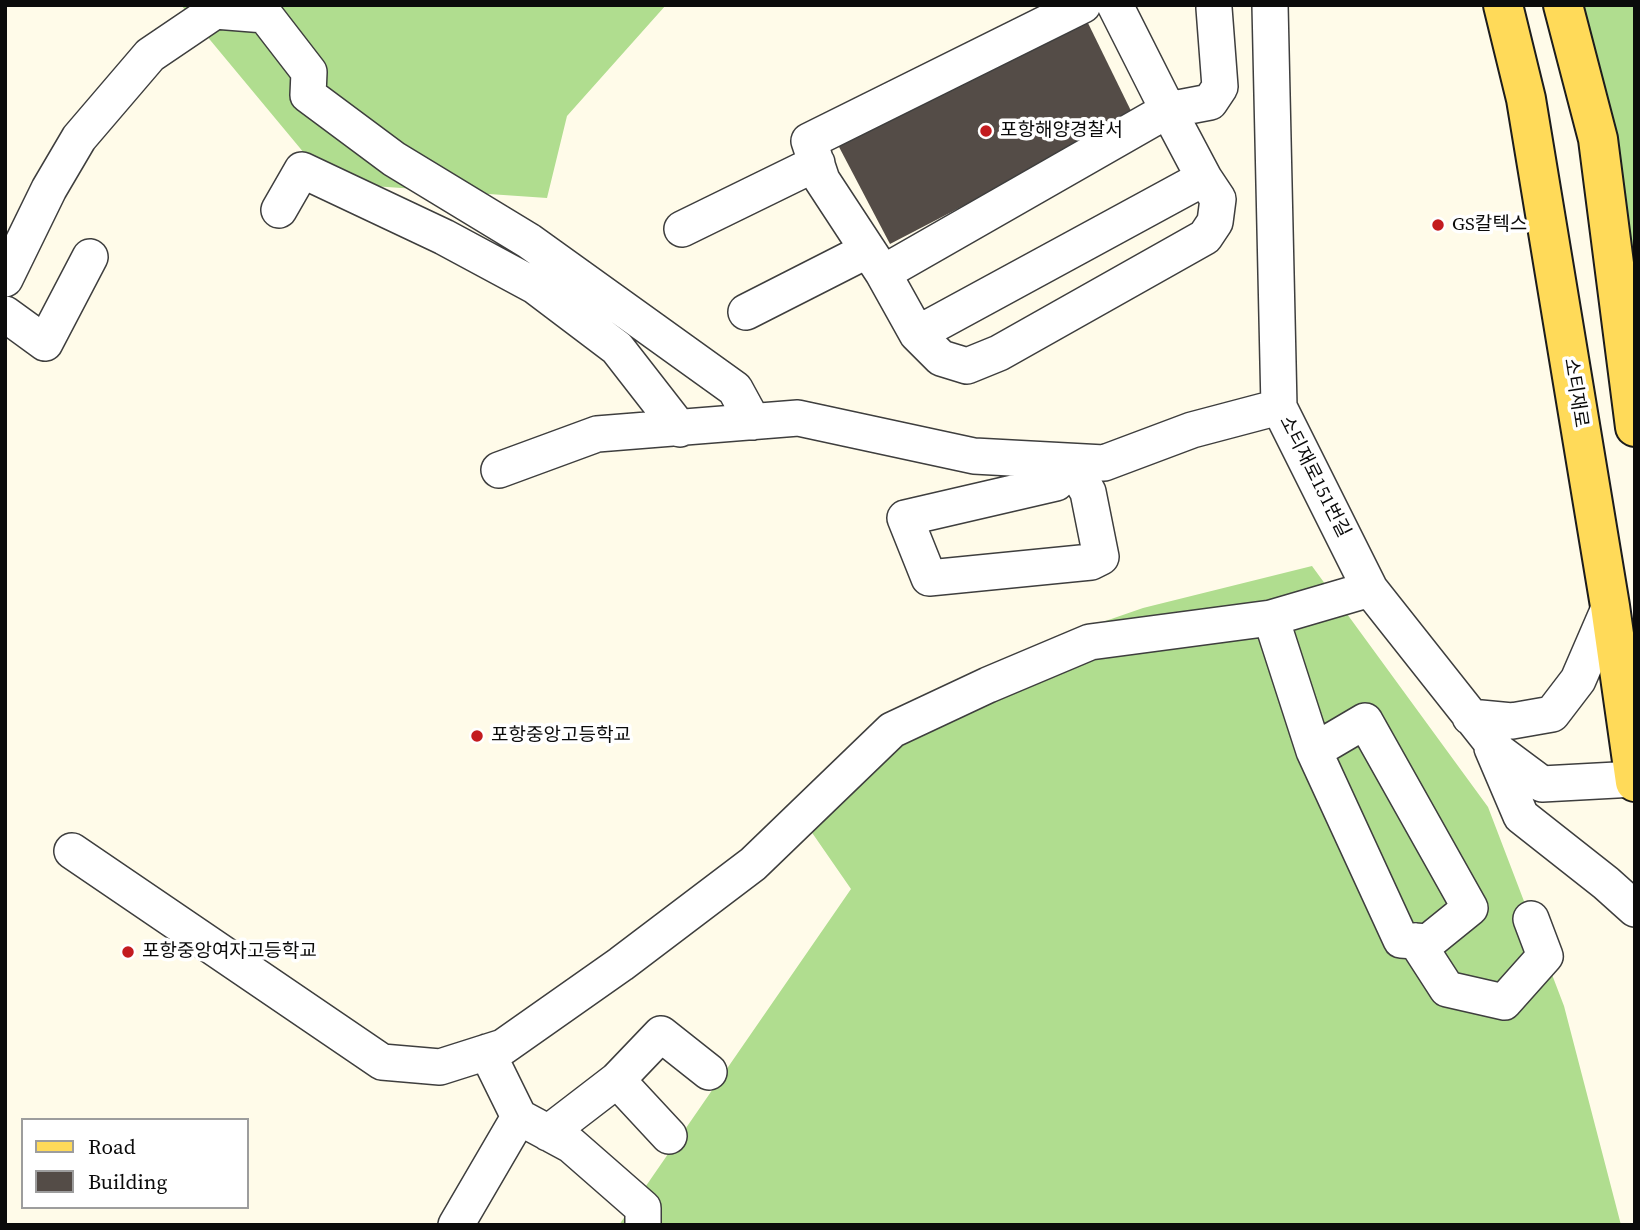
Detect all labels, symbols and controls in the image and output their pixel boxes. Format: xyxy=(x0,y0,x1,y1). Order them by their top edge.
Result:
place label: 포항해양경찰서 xyxy=(1000,120,1122,142)
marker: 포항해양경찰서 xyxy=(978,123,994,139)
place label: GS칼텍스 xyxy=(1452,214,1527,236)
marker: GS칼텍스 xyxy=(1430,217,1446,233)
street label: 소티재로 xyxy=(1558,357,1592,429)
street label: 소티재로151번길 xyxy=(1274,412,1354,542)
place label: 포항중앙고등학교 xyxy=(491,725,631,747)
marker: 포항중앙고등학교 xyxy=(469,728,485,744)
place label: 포항중앙여자고등학교 xyxy=(142,941,317,963)
marker: 포항중앙여자고등학교 xyxy=(120,944,136,960)
legend xyxy=(21,1118,248,1209)
text: Road xyxy=(88,1132,136,1161)
text: Building xyxy=(88,1167,167,1196)

